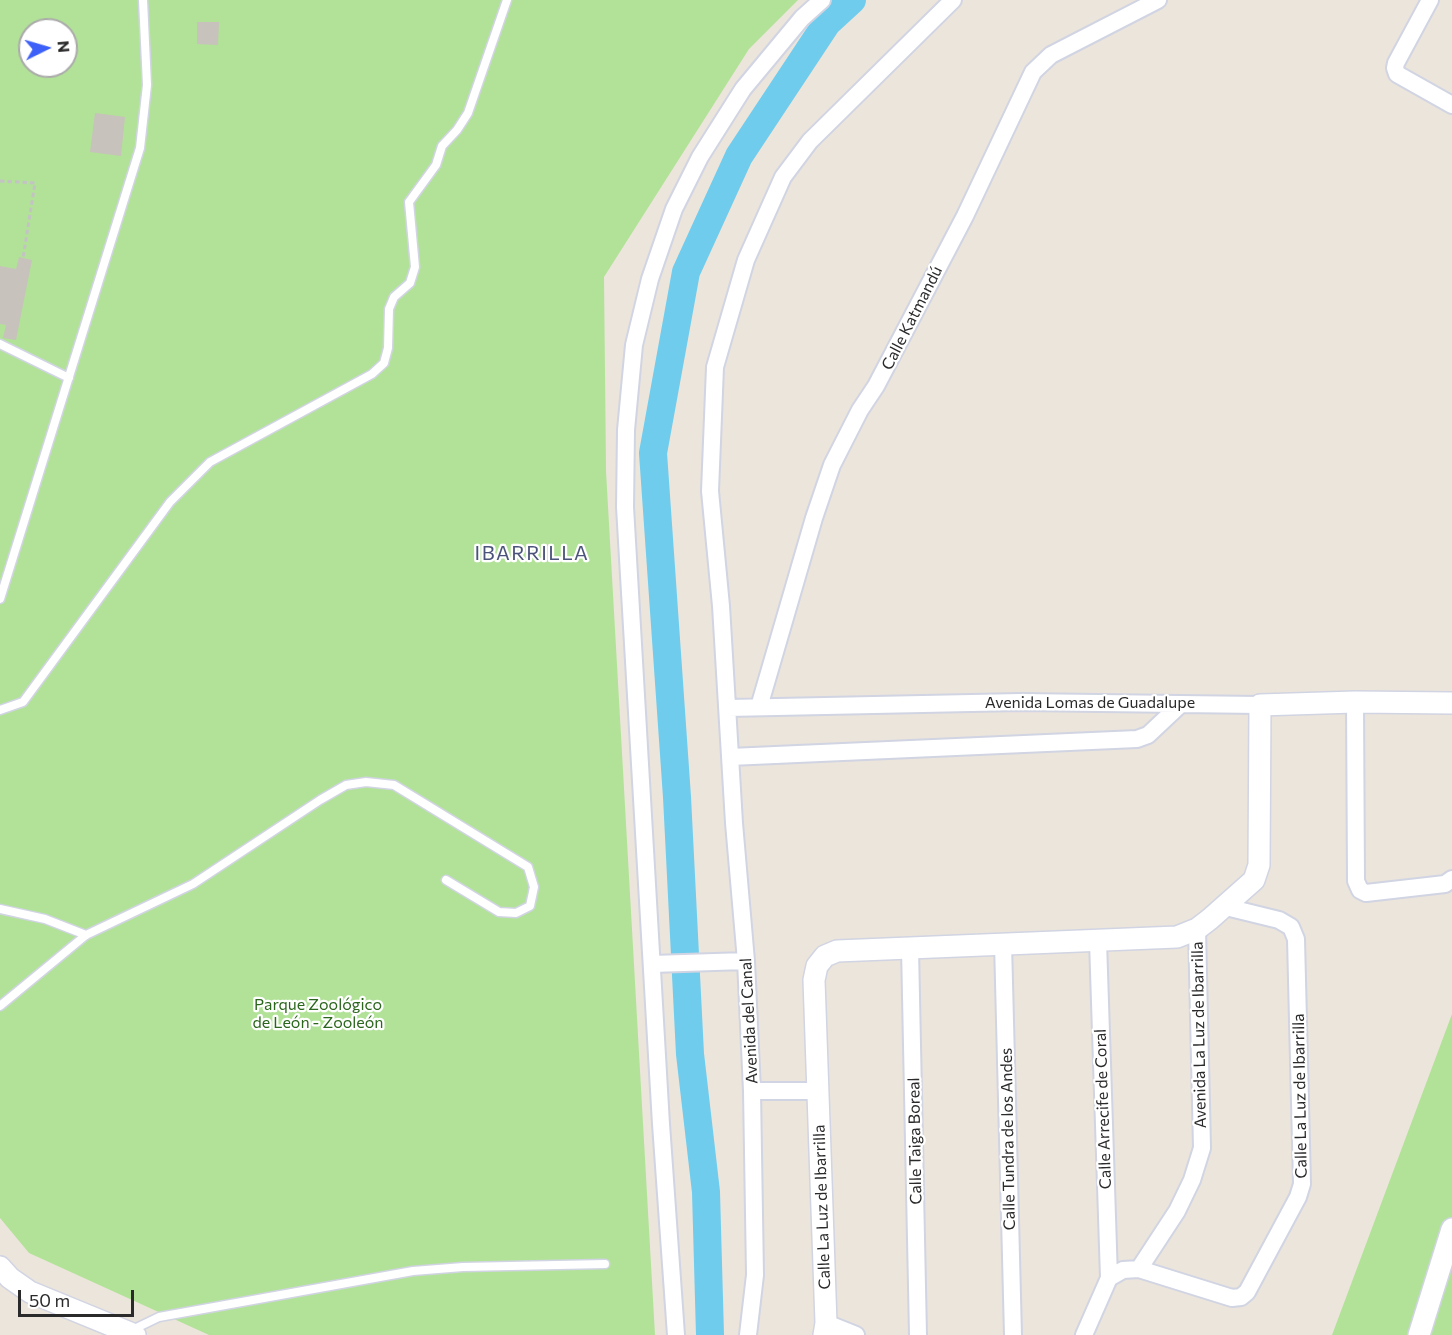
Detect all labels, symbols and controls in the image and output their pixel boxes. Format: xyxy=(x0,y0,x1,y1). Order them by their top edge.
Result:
north arrow xyxy=(18,18,78,78)
text: N xyxy=(54,40,74,53)
street label: Calle Katmandú xyxy=(878,263,946,373)
district label: IBARRILLA xyxy=(475,541,589,565)
street label: Avenida Lomas de Guadalupe xyxy=(985,693,1195,713)
street label: Avenida La Luz de Ibarrilla xyxy=(1188,941,1210,1129)
street label: Avenida del Canal xyxy=(736,957,762,1085)
park label: Parque Zoológico de León - Zooleón xyxy=(252,995,384,1033)
street label: Calle La Luz de Ibarrilla xyxy=(1289,1013,1311,1179)
street label: Calle Arrecife de Coral xyxy=(1091,1029,1115,1189)
street label: Calle Tundra de los Andes xyxy=(997,1048,1019,1230)
street label: Calle Taiga Boreal xyxy=(904,1077,926,1205)
street label: Calle La Luz de Ibarrilla xyxy=(810,1124,834,1290)
scale bar xyxy=(21,1278,136,1316)
text: 50 m xyxy=(29,1289,70,1311)

